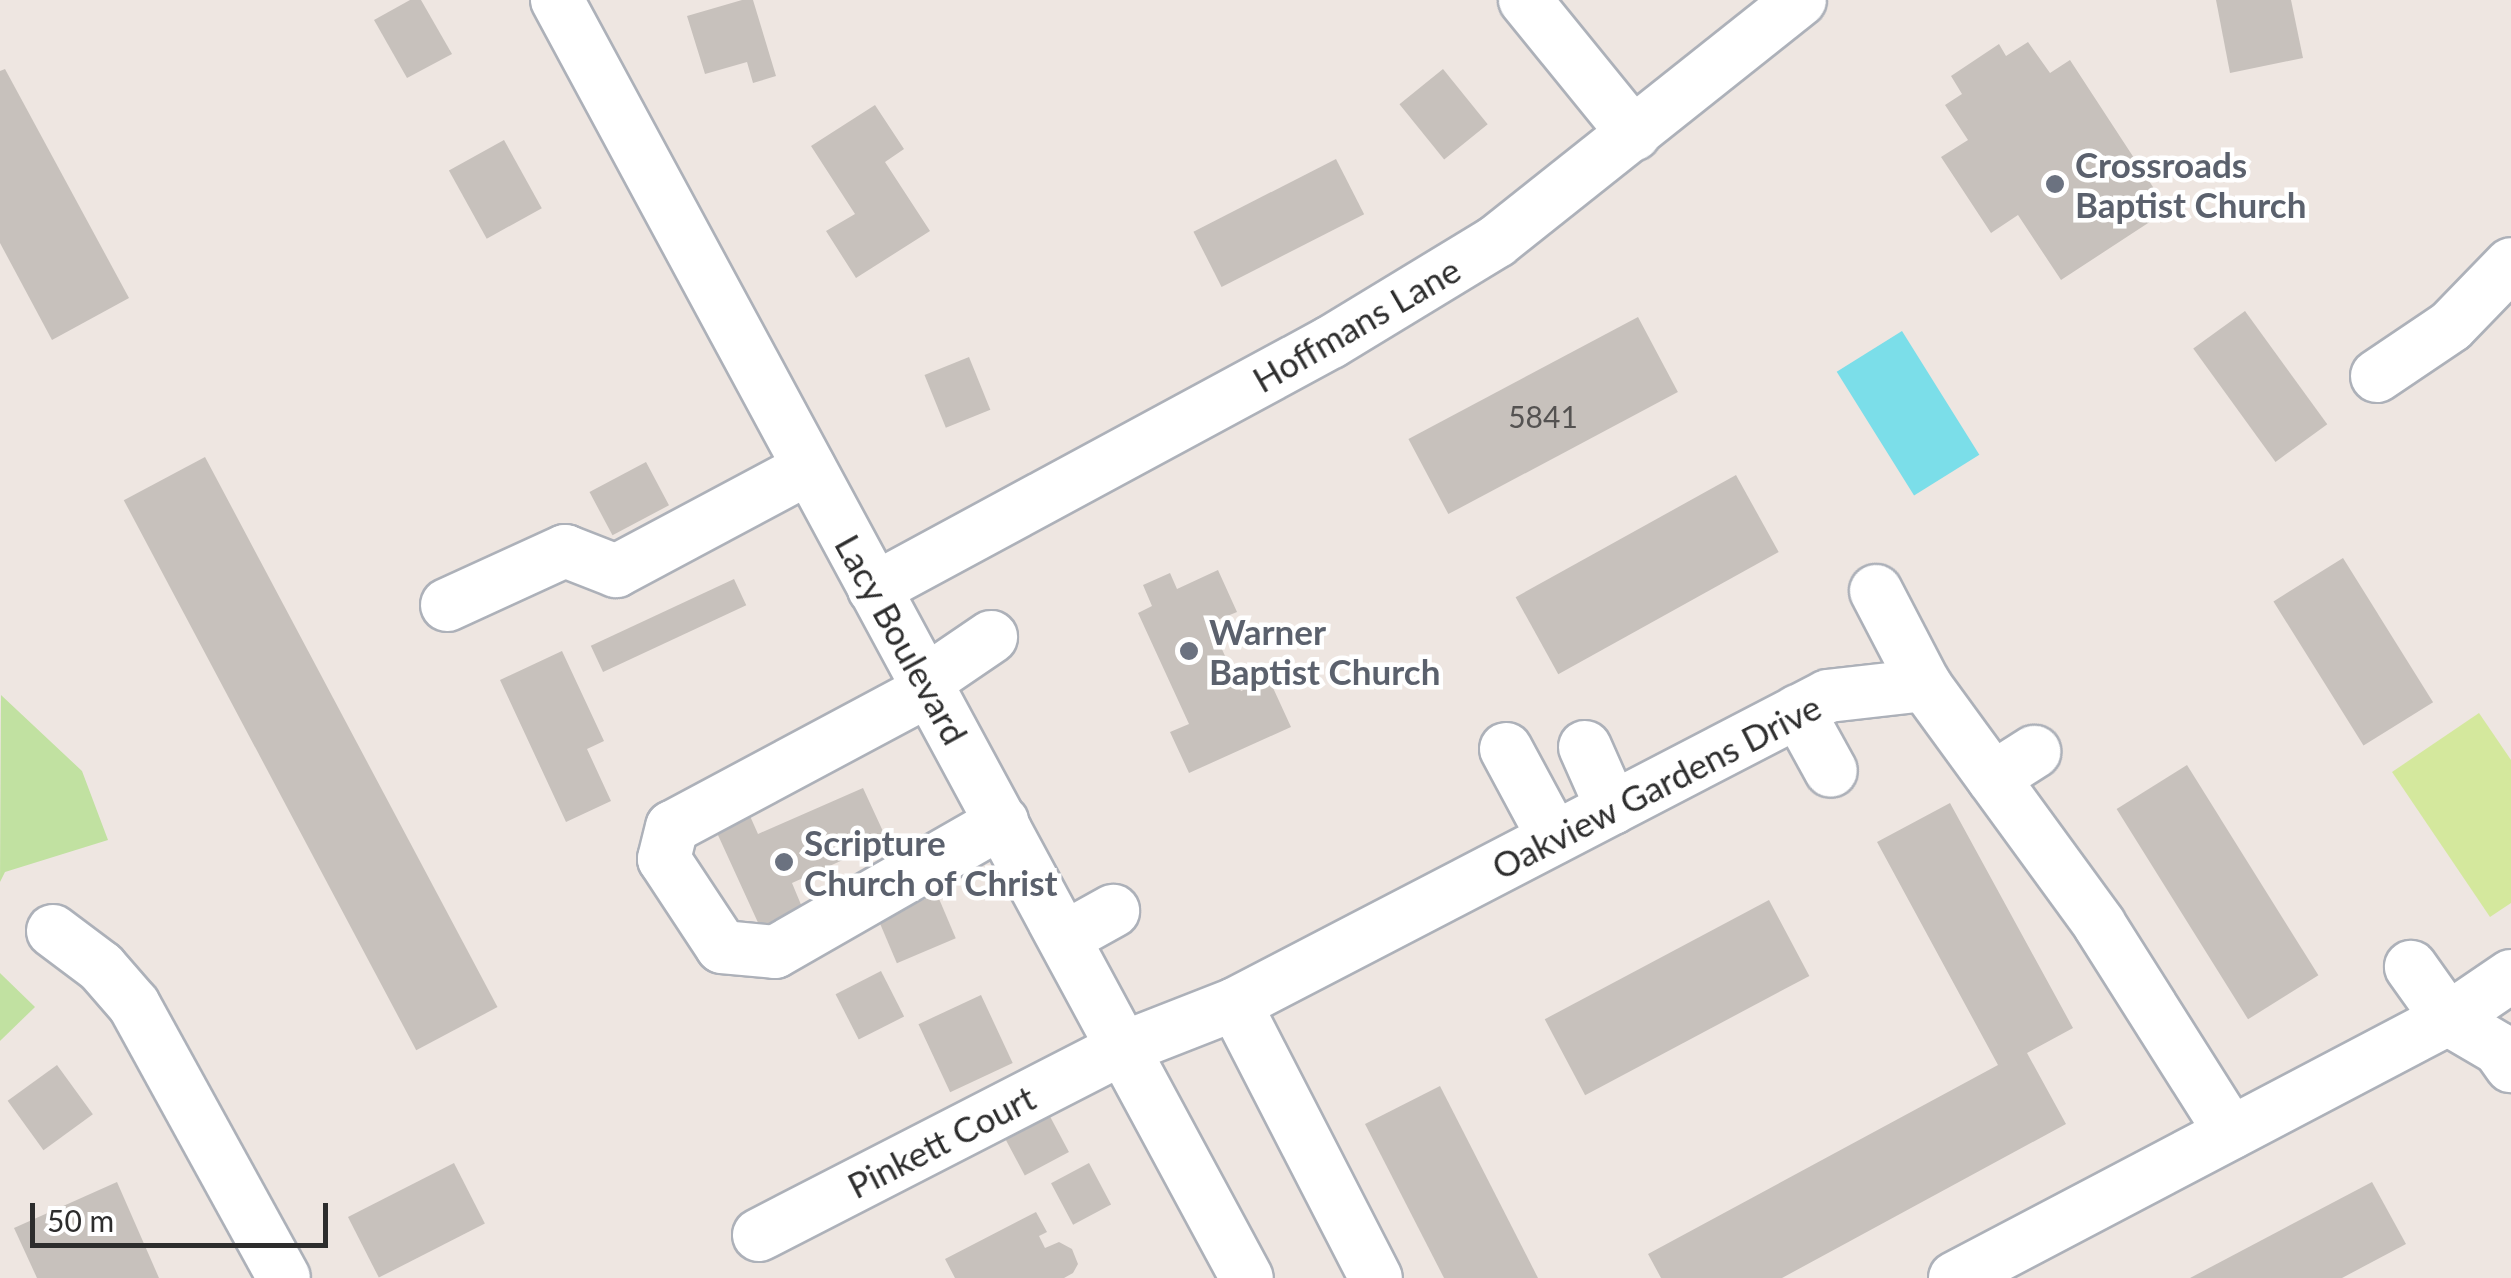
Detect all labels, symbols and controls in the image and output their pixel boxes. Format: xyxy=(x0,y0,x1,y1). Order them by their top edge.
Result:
place label: Crossroads Baptist Church xyxy=(2075,143,2306,225)
marker: Crossroads Baptist Church xyxy=(2044,173,2066,195)
street label: Hoffmans Lane xyxy=(1245,248,1467,400)
house number: 5841 xyxy=(1508,398,1578,434)
street label: Lacy Boulevard xyxy=(827,527,977,751)
place label: Warner Baptist Church xyxy=(1209,610,1440,692)
marker: Warner Baptist Church xyxy=(1178,640,1200,662)
street label: Oakview Gardens Drive xyxy=(1484,685,1828,887)
place label: Scripture Church of Christ xyxy=(804,821,1058,903)
marker: Scripture Church of Christ xyxy=(773,851,795,873)
street label: Pinkett Court xyxy=(840,1076,1042,1206)
scale bar xyxy=(35,1183,332,1245)
text: 50 m xyxy=(47,1202,114,1238)

